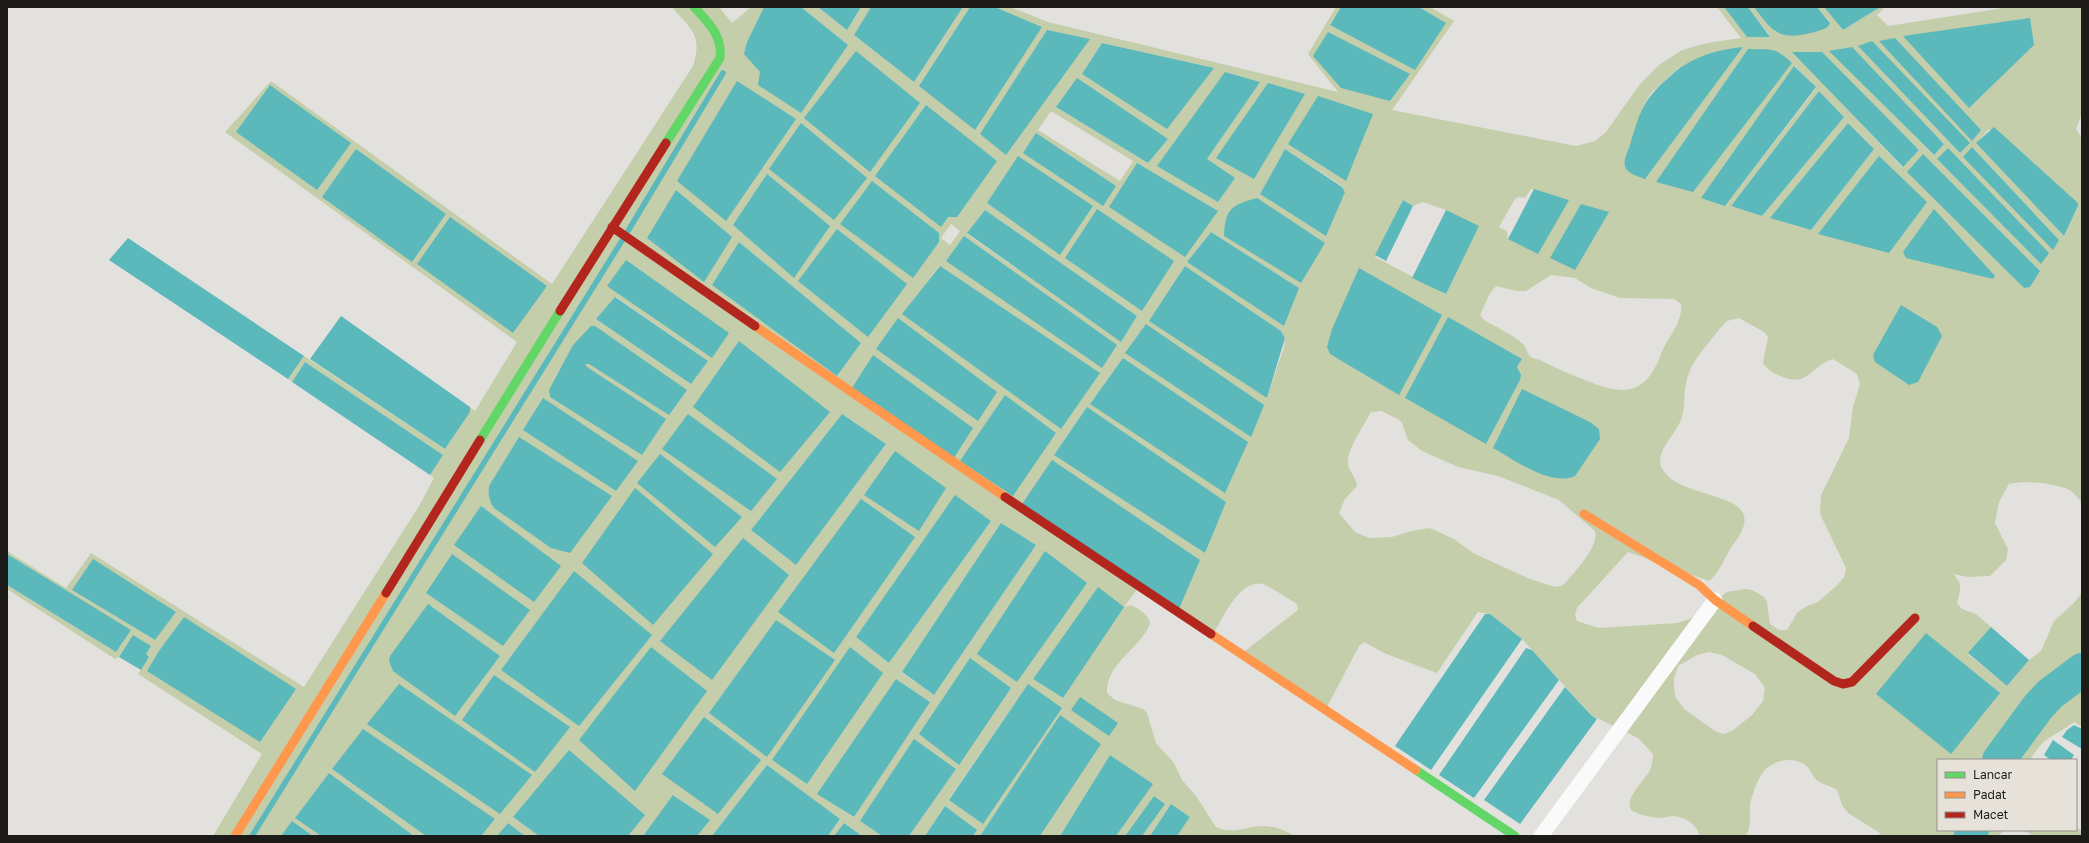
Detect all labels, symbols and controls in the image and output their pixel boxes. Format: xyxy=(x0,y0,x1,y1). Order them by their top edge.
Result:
legend xyxy=(1937,759,2077,831)
text: Lancar xyxy=(1973,767,2012,782)
text: Padat xyxy=(1973,787,2007,802)
text: Macet xyxy=(1973,807,2009,822)

